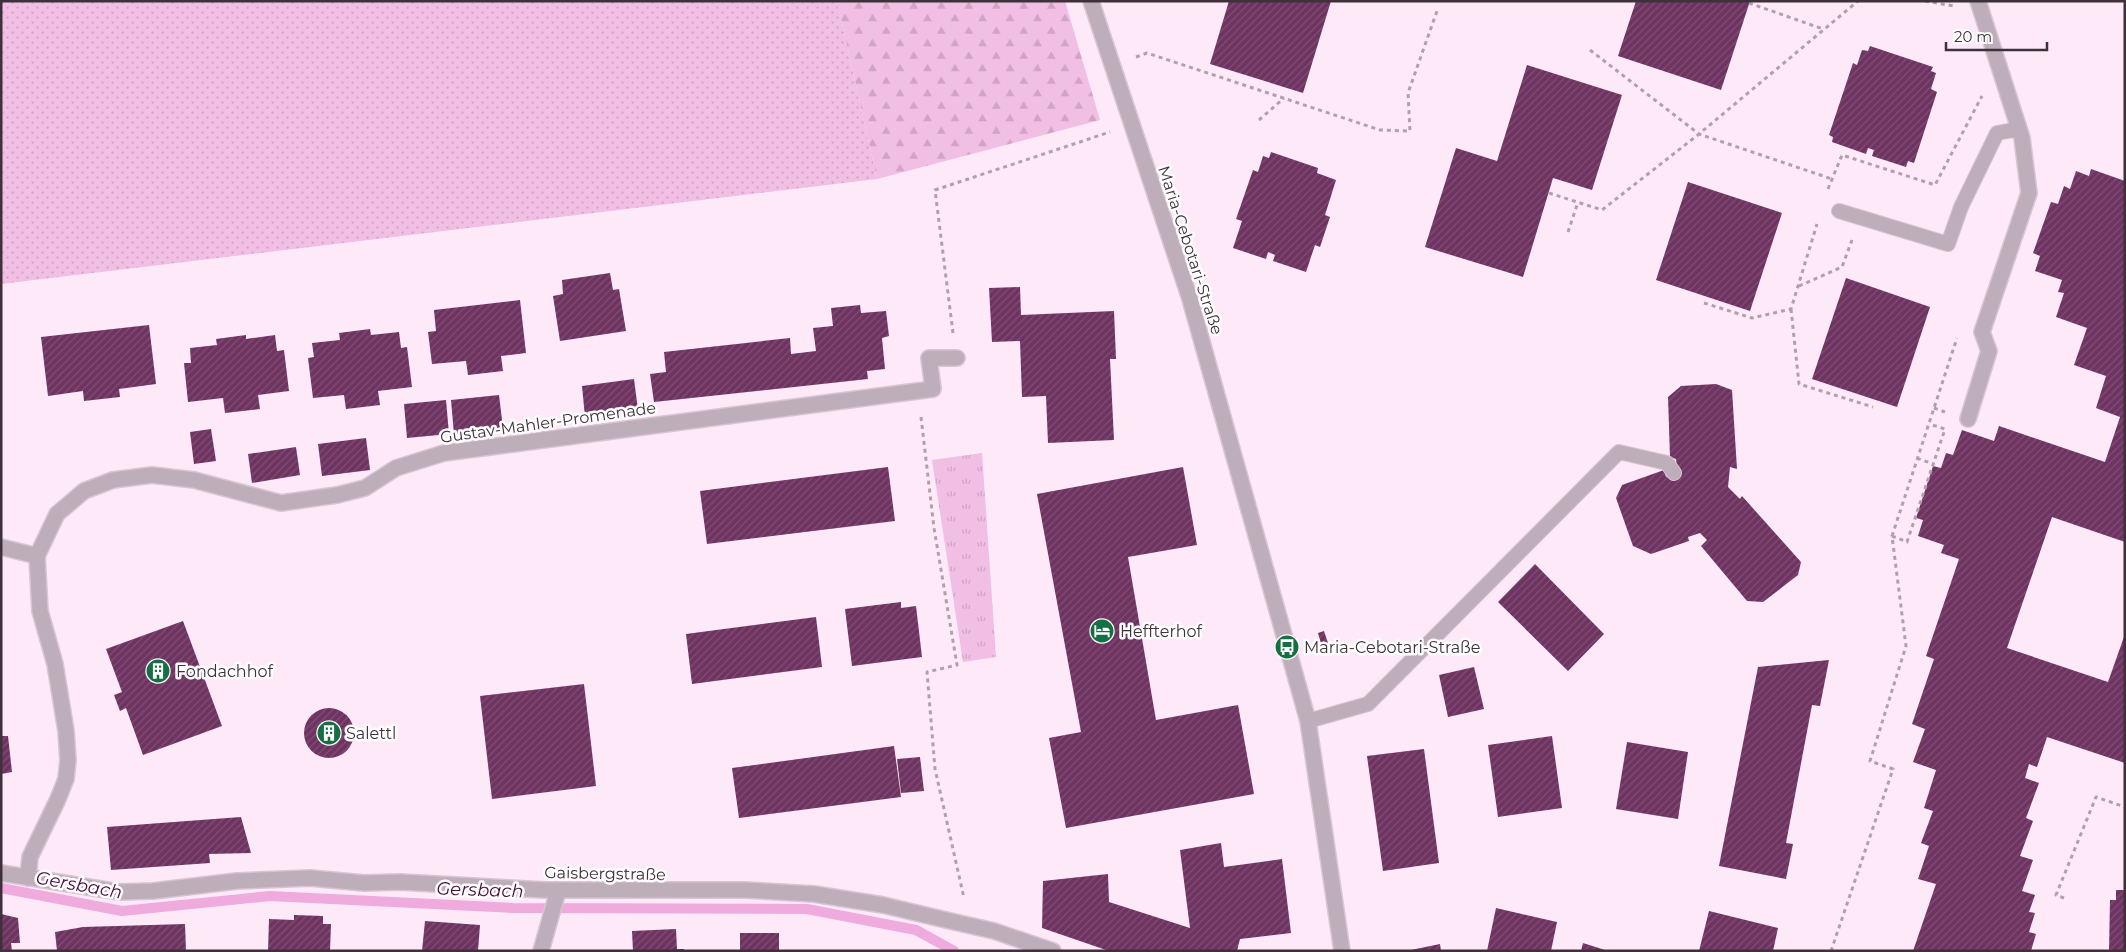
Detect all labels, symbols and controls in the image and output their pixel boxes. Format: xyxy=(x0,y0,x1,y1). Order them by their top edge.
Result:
scale bar xyxy=(1946,20,2047,52)
text: 20 m xyxy=(1954,27,1992,46)
street label: Maria-Cebotari-Straße xyxy=(1154,163,1227,337)
street label: Gustav-Mahler-Promenade xyxy=(439,398,657,447)
hotel icon: Heffterhof xyxy=(1089,618,1115,644)
place label: Heffterhof xyxy=(1120,622,1203,641)
bus stop icon: Maria-Cebotari-Straße xyxy=(1274,634,1300,660)
place label: Maria-Cebotari-Straße xyxy=(1304,638,1480,657)
building icon: Fondachhof xyxy=(145,658,171,684)
place label: Fondachhof xyxy=(176,662,274,681)
building icon: Salettl xyxy=(316,720,342,746)
place label: Salettl xyxy=(346,724,396,743)
street label: Gaisbergstraße xyxy=(544,863,666,884)
water label: Gersbach xyxy=(34,867,124,903)
water label: Gersbach xyxy=(436,877,524,903)

